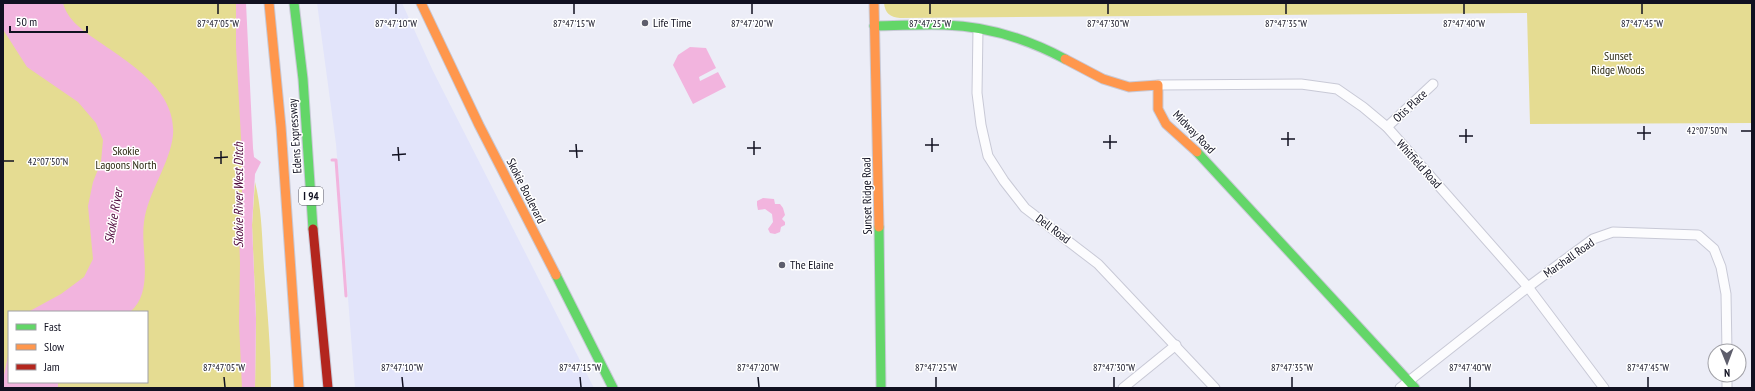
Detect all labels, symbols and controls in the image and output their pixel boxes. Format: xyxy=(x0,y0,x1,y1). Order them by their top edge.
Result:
scale bar xyxy=(10,8,87,34)
text: 50 m xyxy=(16,14,37,29)
place label: Life Time xyxy=(653,15,692,30)
text: 87°47'05"W xyxy=(197,17,239,30)
text: 87°47'10"W xyxy=(375,17,417,30)
text: 87°47'15"W xyxy=(553,17,595,30)
text: 87°47'20"W xyxy=(731,17,773,30)
text: 87°47'25"W xyxy=(909,17,951,30)
text: 87°47'30"W xyxy=(1087,17,1129,30)
text: 87°47'35"W xyxy=(1265,17,1307,30)
text: 87°47'40"W xyxy=(1443,17,1485,30)
text: 87°47'45"W xyxy=(1621,17,1663,30)
marker: Life Time xyxy=(640,18,650,28)
park label: Sunset Ridge Woods xyxy=(1591,48,1645,77)
street label: Otis Place xyxy=(1390,86,1430,125)
street label: Edens Expressway xyxy=(284,98,305,174)
street label: Midway Road xyxy=(1170,107,1219,156)
text: 42°07'50"N xyxy=(1687,124,1727,137)
street label: Whitfield Road xyxy=(1394,136,1445,191)
water label: Skokie River West Ditch xyxy=(230,141,247,248)
park label: Skokie Lagoons North xyxy=(96,143,156,172)
text: 42°07'50"N xyxy=(28,155,68,168)
street label: Skokie Boulevard xyxy=(504,156,549,226)
street label: Sunset Ridge Road xyxy=(858,157,875,235)
water label: Skokie River xyxy=(100,185,127,245)
road number: I 94 xyxy=(299,187,323,205)
street label: Dell Road xyxy=(1033,211,1074,247)
street label: Marshall Road xyxy=(1540,235,1597,281)
place label: The Elaine xyxy=(790,257,834,272)
marker: The Elaine xyxy=(777,260,787,270)
legend xyxy=(8,311,148,383)
text: Fast xyxy=(44,319,62,334)
text: Slow xyxy=(44,339,65,354)
north arrow xyxy=(1707,343,1747,383)
text: Jam xyxy=(43,359,60,374)
text: 87°47'05"W xyxy=(203,361,245,374)
text: 87°47'10"W xyxy=(381,361,423,374)
text: 87°47'15"W xyxy=(559,361,601,374)
text: 87°47'20"W xyxy=(737,361,779,374)
text: 87°47'25"W xyxy=(915,361,957,374)
text: 87°47'30"W xyxy=(1093,361,1135,374)
text: 87°47'35"W xyxy=(1271,361,1313,374)
text: 87°47'40"W xyxy=(1449,361,1491,374)
text: 87°47'45"W xyxy=(1627,361,1669,374)
text: N xyxy=(1724,366,1730,380)

